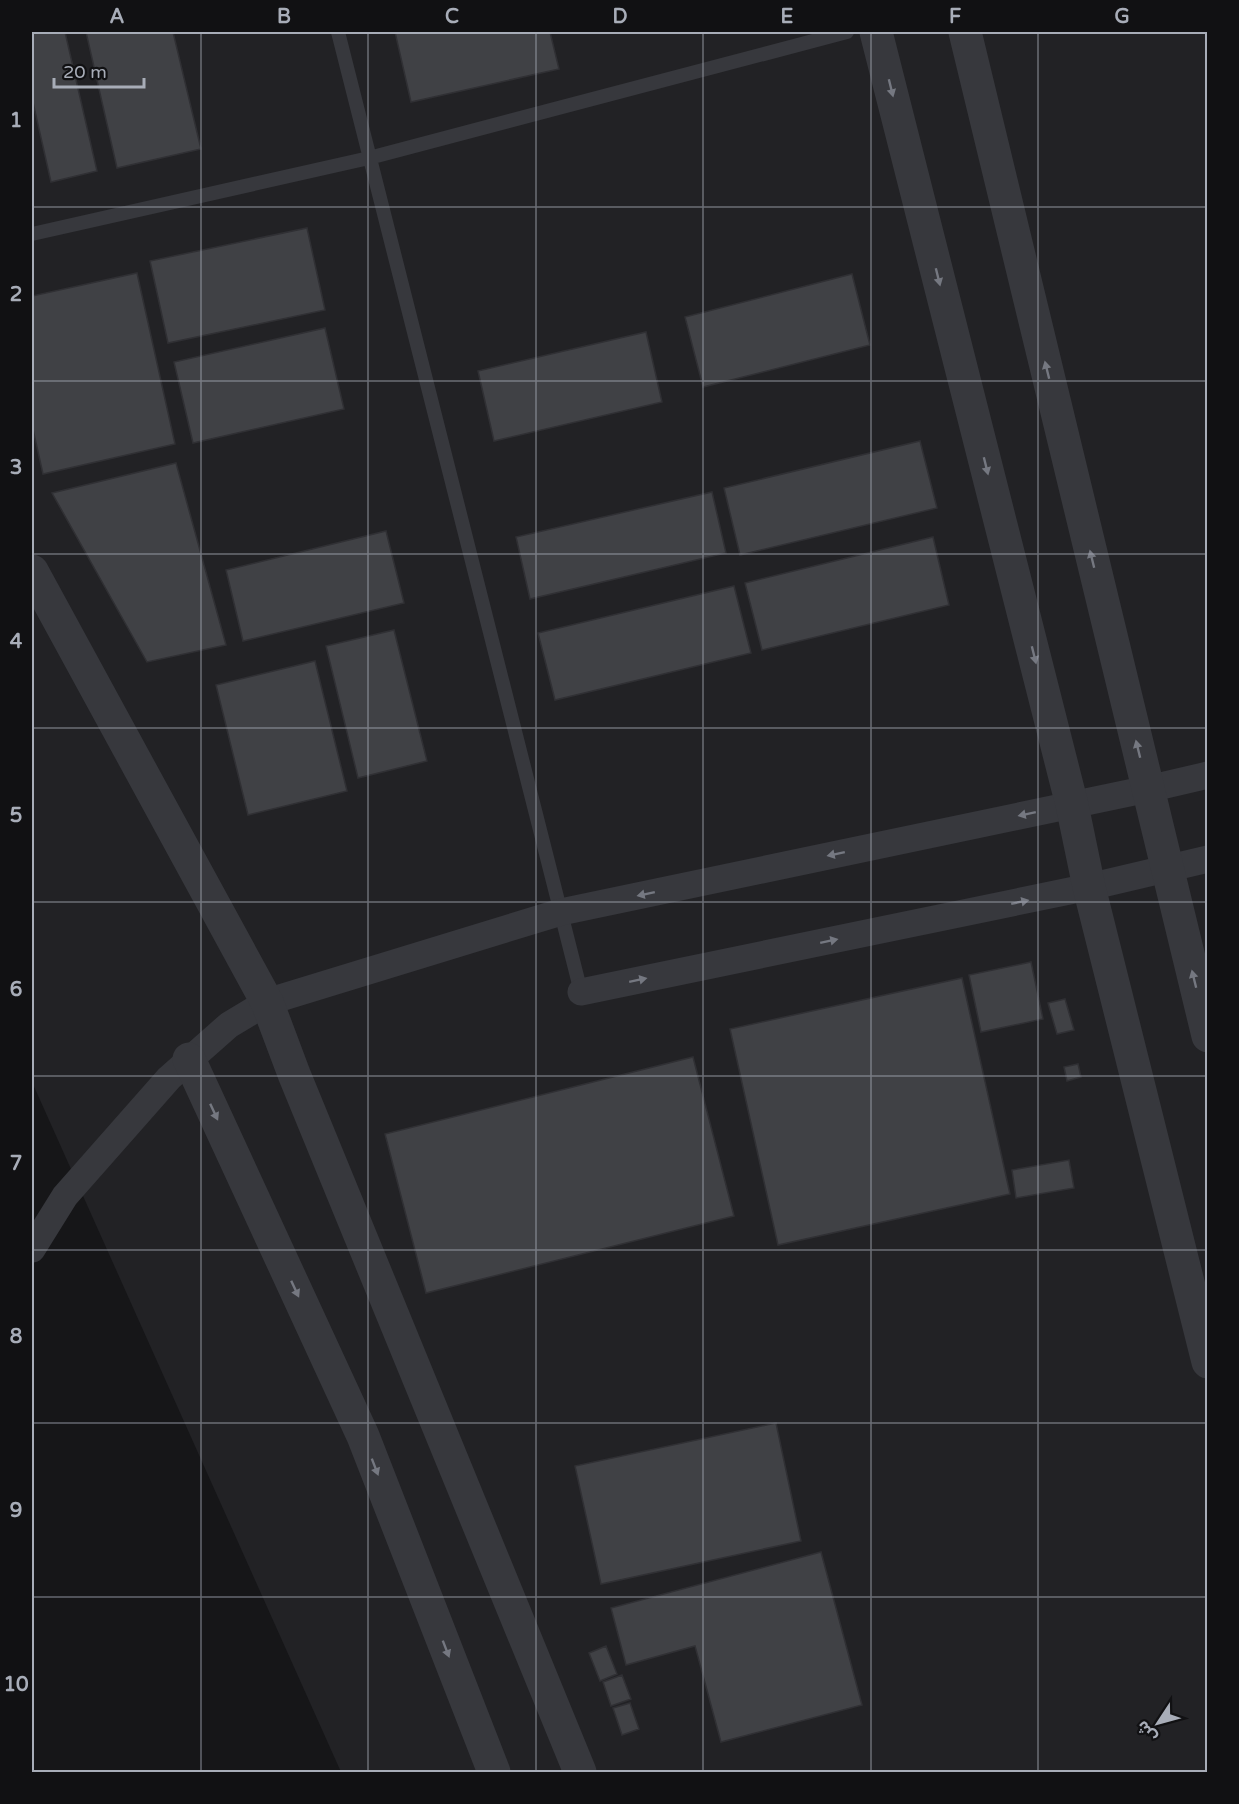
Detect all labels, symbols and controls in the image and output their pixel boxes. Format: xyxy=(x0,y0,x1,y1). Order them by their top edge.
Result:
text: A xyxy=(110,5,125,29)
text: B xyxy=(277,5,291,29)
text: C xyxy=(445,5,459,29)
text: D xyxy=(612,5,628,29)
text: E xyxy=(781,5,794,29)
text: F xyxy=(949,5,961,29)
text: G xyxy=(1114,5,1130,29)
scale bar xyxy=(54,51,144,89)
text: 20 m xyxy=(63,61,107,83)
one-way arrow xyxy=(886,79,896,97)
text: 1 xyxy=(10,109,22,133)
one-way arrow xyxy=(934,268,944,286)
text: 2 xyxy=(10,283,22,307)
one-way arrow xyxy=(1041,360,1051,379)
text: 3 xyxy=(10,456,22,480)
one-way arrow xyxy=(982,457,992,476)
one-way arrow xyxy=(1087,550,1097,568)
text: 4 xyxy=(10,630,23,654)
one-way arrow xyxy=(1029,646,1039,665)
one-way arrow xyxy=(1133,739,1142,758)
text: 5 xyxy=(10,804,22,828)
one-way arrow xyxy=(1018,810,1037,820)
one-way arrow xyxy=(827,850,846,859)
one-way arrow xyxy=(636,890,655,899)
one-way arrow xyxy=(1011,896,1029,906)
one-way arrow xyxy=(820,936,839,945)
one-way arrow xyxy=(1188,970,1198,988)
one-way arrow xyxy=(629,975,648,984)
text: 6 xyxy=(10,978,22,1002)
one-way arrow xyxy=(209,1104,218,1121)
text: 7 xyxy=(10,1152,22,1176)
one-way arrow xyxy=(291,1281,300,1298)
text: 8 xyxy=(10,1325,22,1349)
one-way arrow xyxy=(371,1458,380,1476)
text: 9 xyxy=(10,1499,22,1523)
one-way arrow xyxy=(442,1640,451,1658)
text: 10 xyxy=(3,1673,29,1697)
north arrow xyxy=(1128,1693,1188,1753)
text: ش xyxy=(1132,1716,1161,1746)

